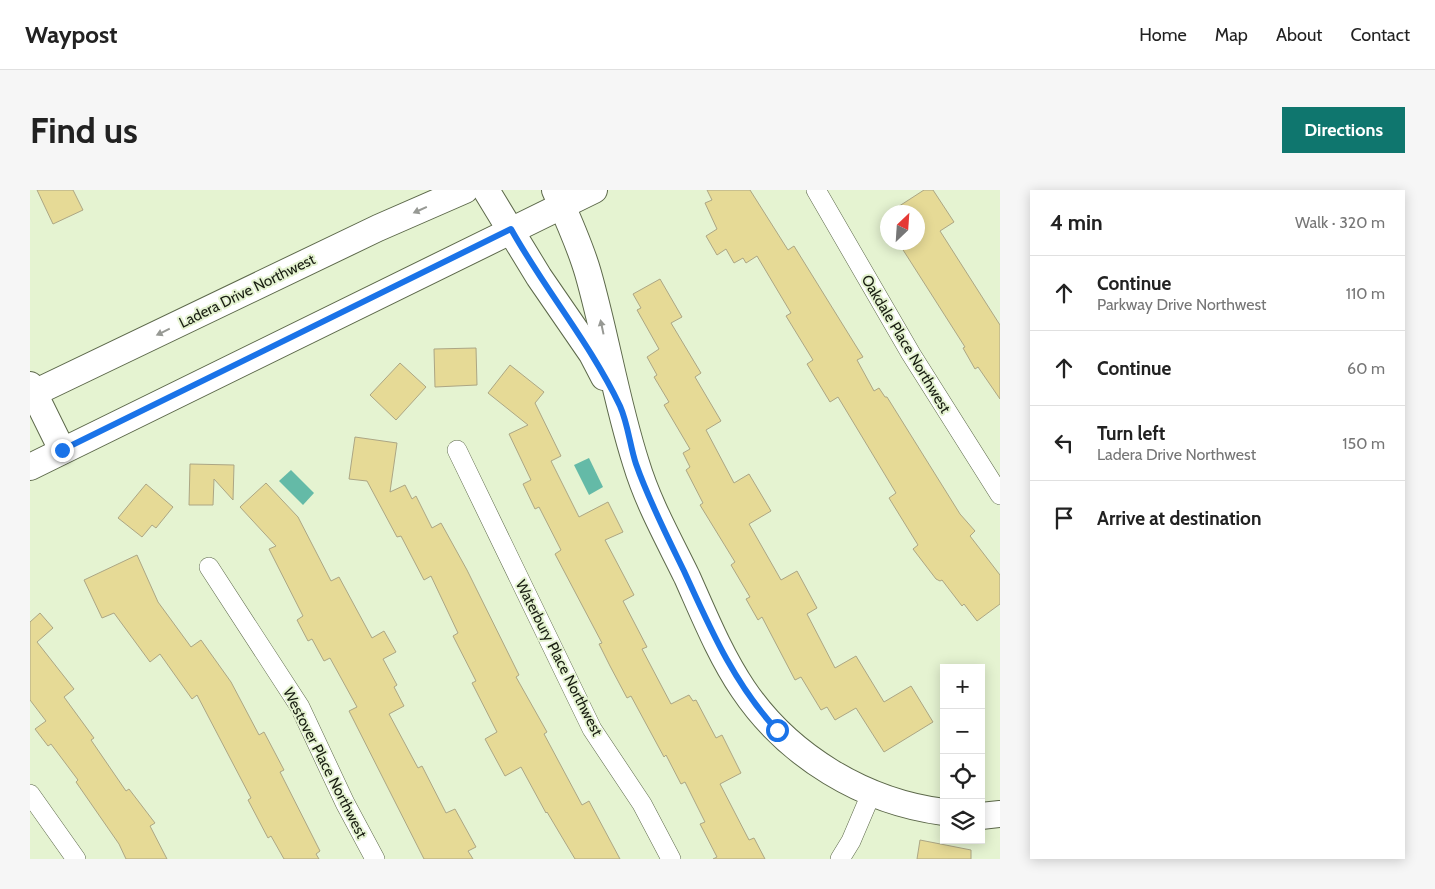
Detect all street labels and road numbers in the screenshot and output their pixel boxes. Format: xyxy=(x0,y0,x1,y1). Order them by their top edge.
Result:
street label: Ladera Drive Northwest xyxy=(176,250,318,332)
street label: Oakdale Place Northwest xyxy=(858,272,954,416)
street label: Waterbury Place Northwest xyxy=(512,577,606,739)
street label: Westover Place Northwest xyxy=(279,685,371,841)

